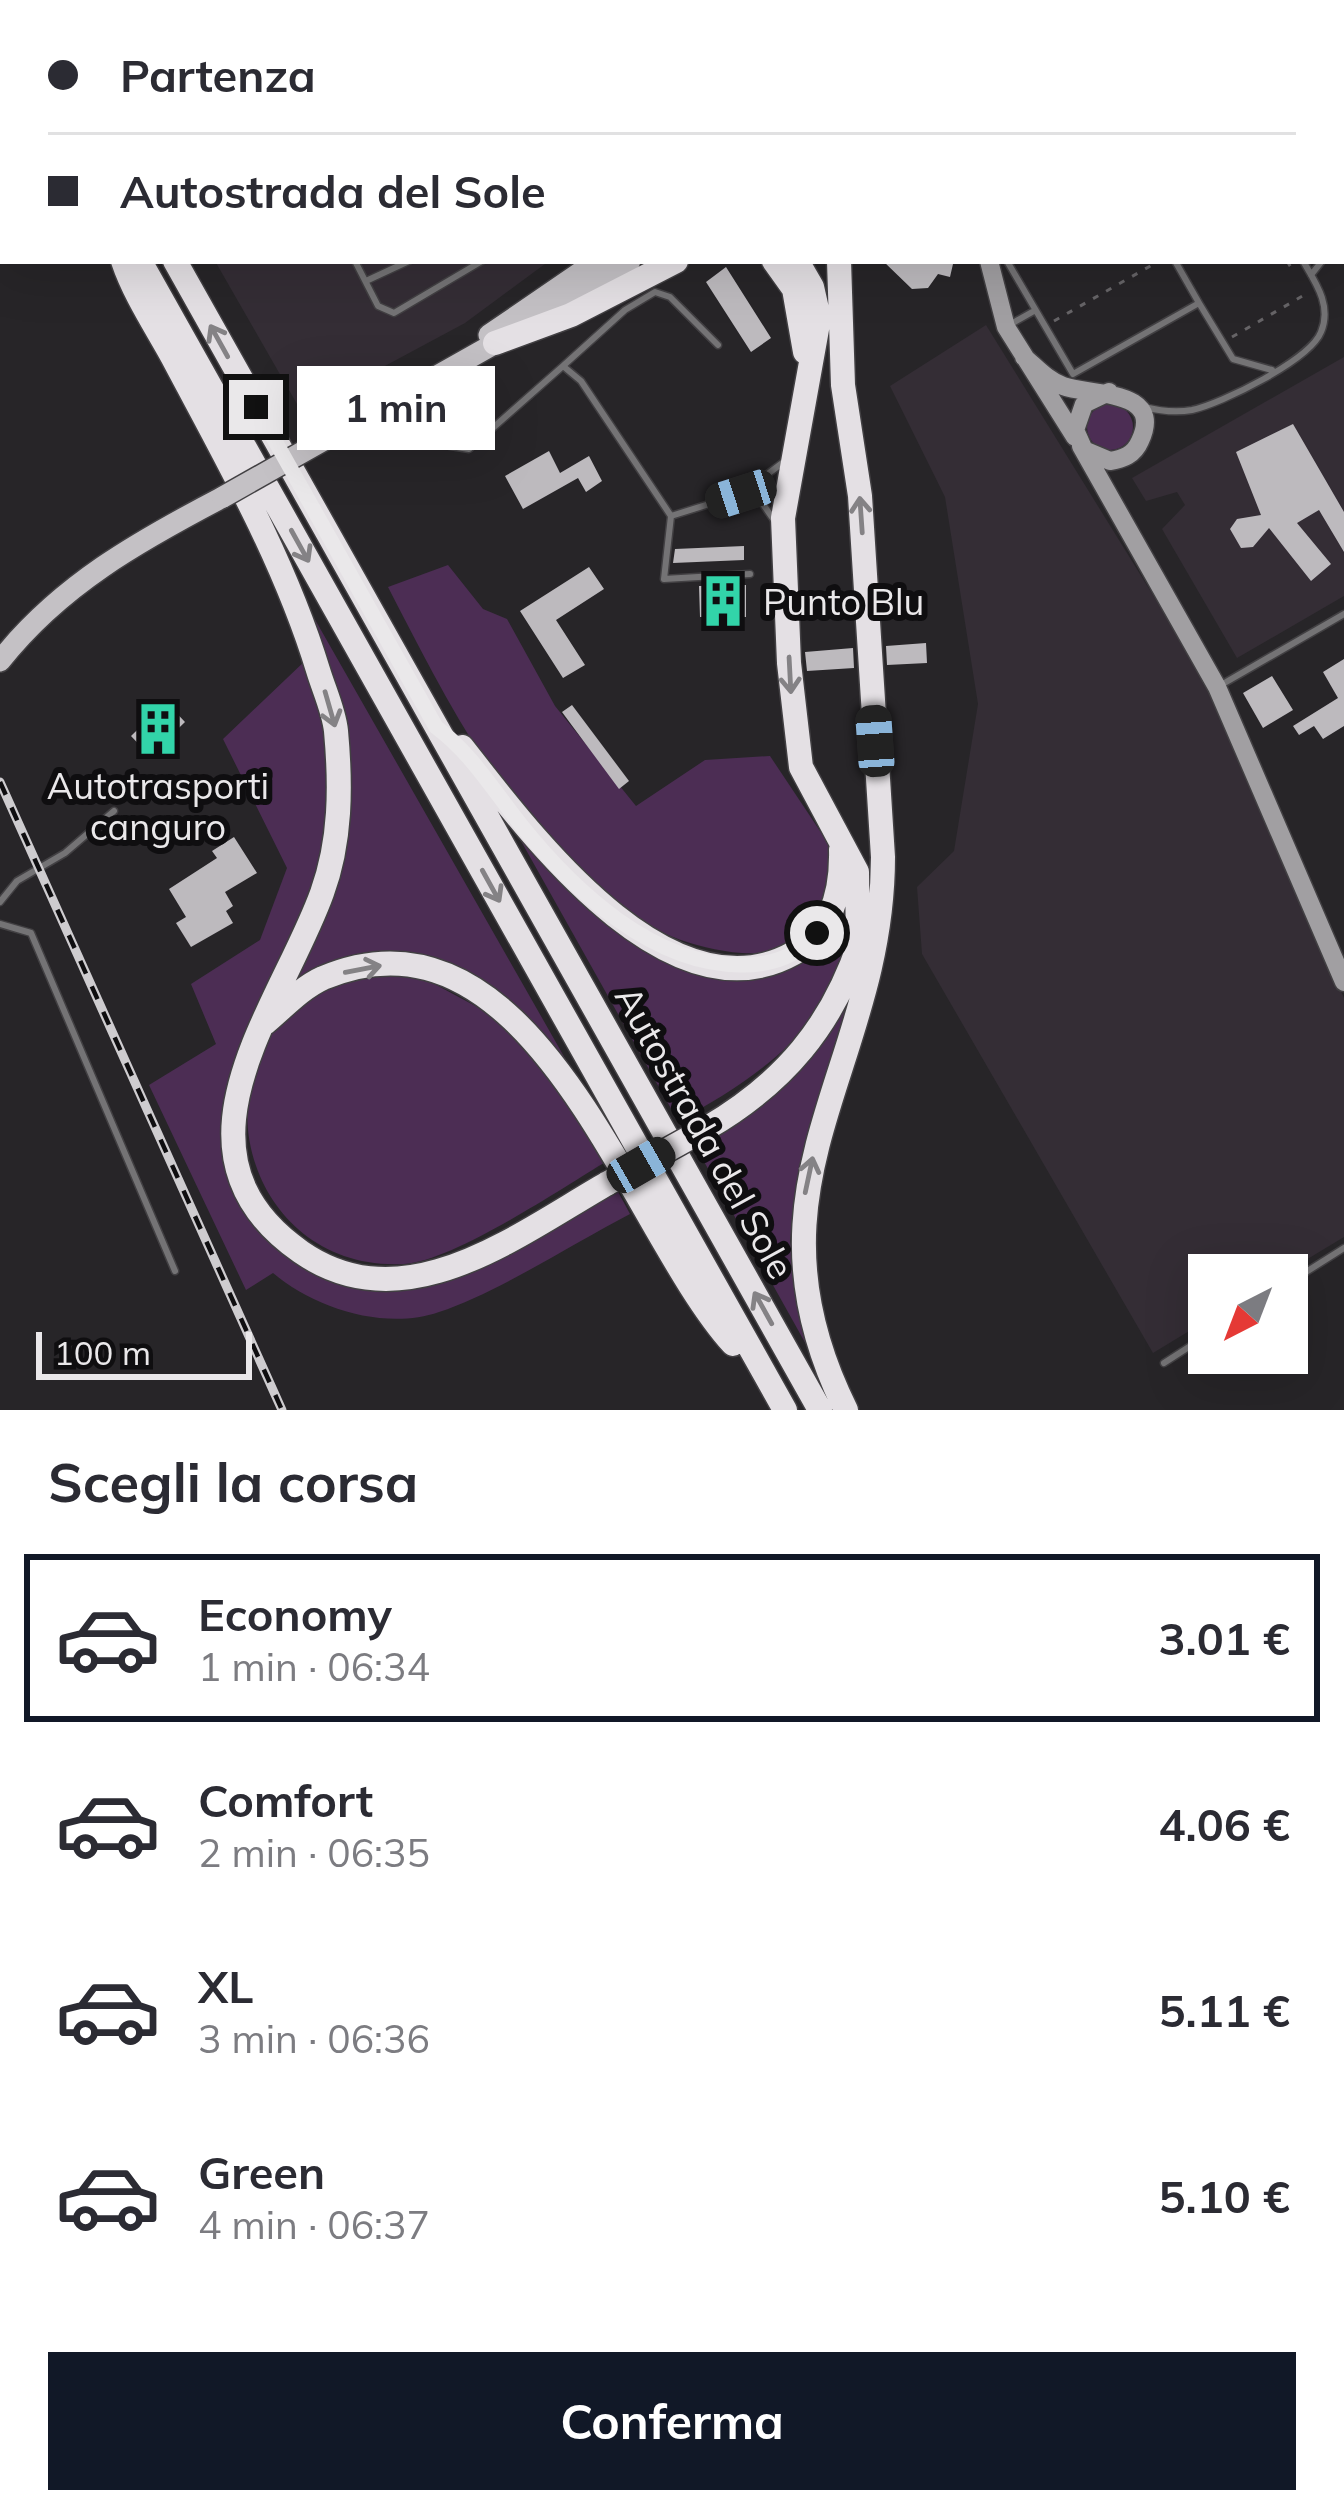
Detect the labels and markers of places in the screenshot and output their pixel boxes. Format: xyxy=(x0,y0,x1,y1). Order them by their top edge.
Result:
building icon: Punto Blu xyxy=(694,572,752,630)
place label: Punto Blu xyxy=(763,579,924,624)
building icon: Autotrasporti canguro xyxy=(129,700,187,758)
place label: Autotrasporti canguro xyxy=(47,763,269,849)

